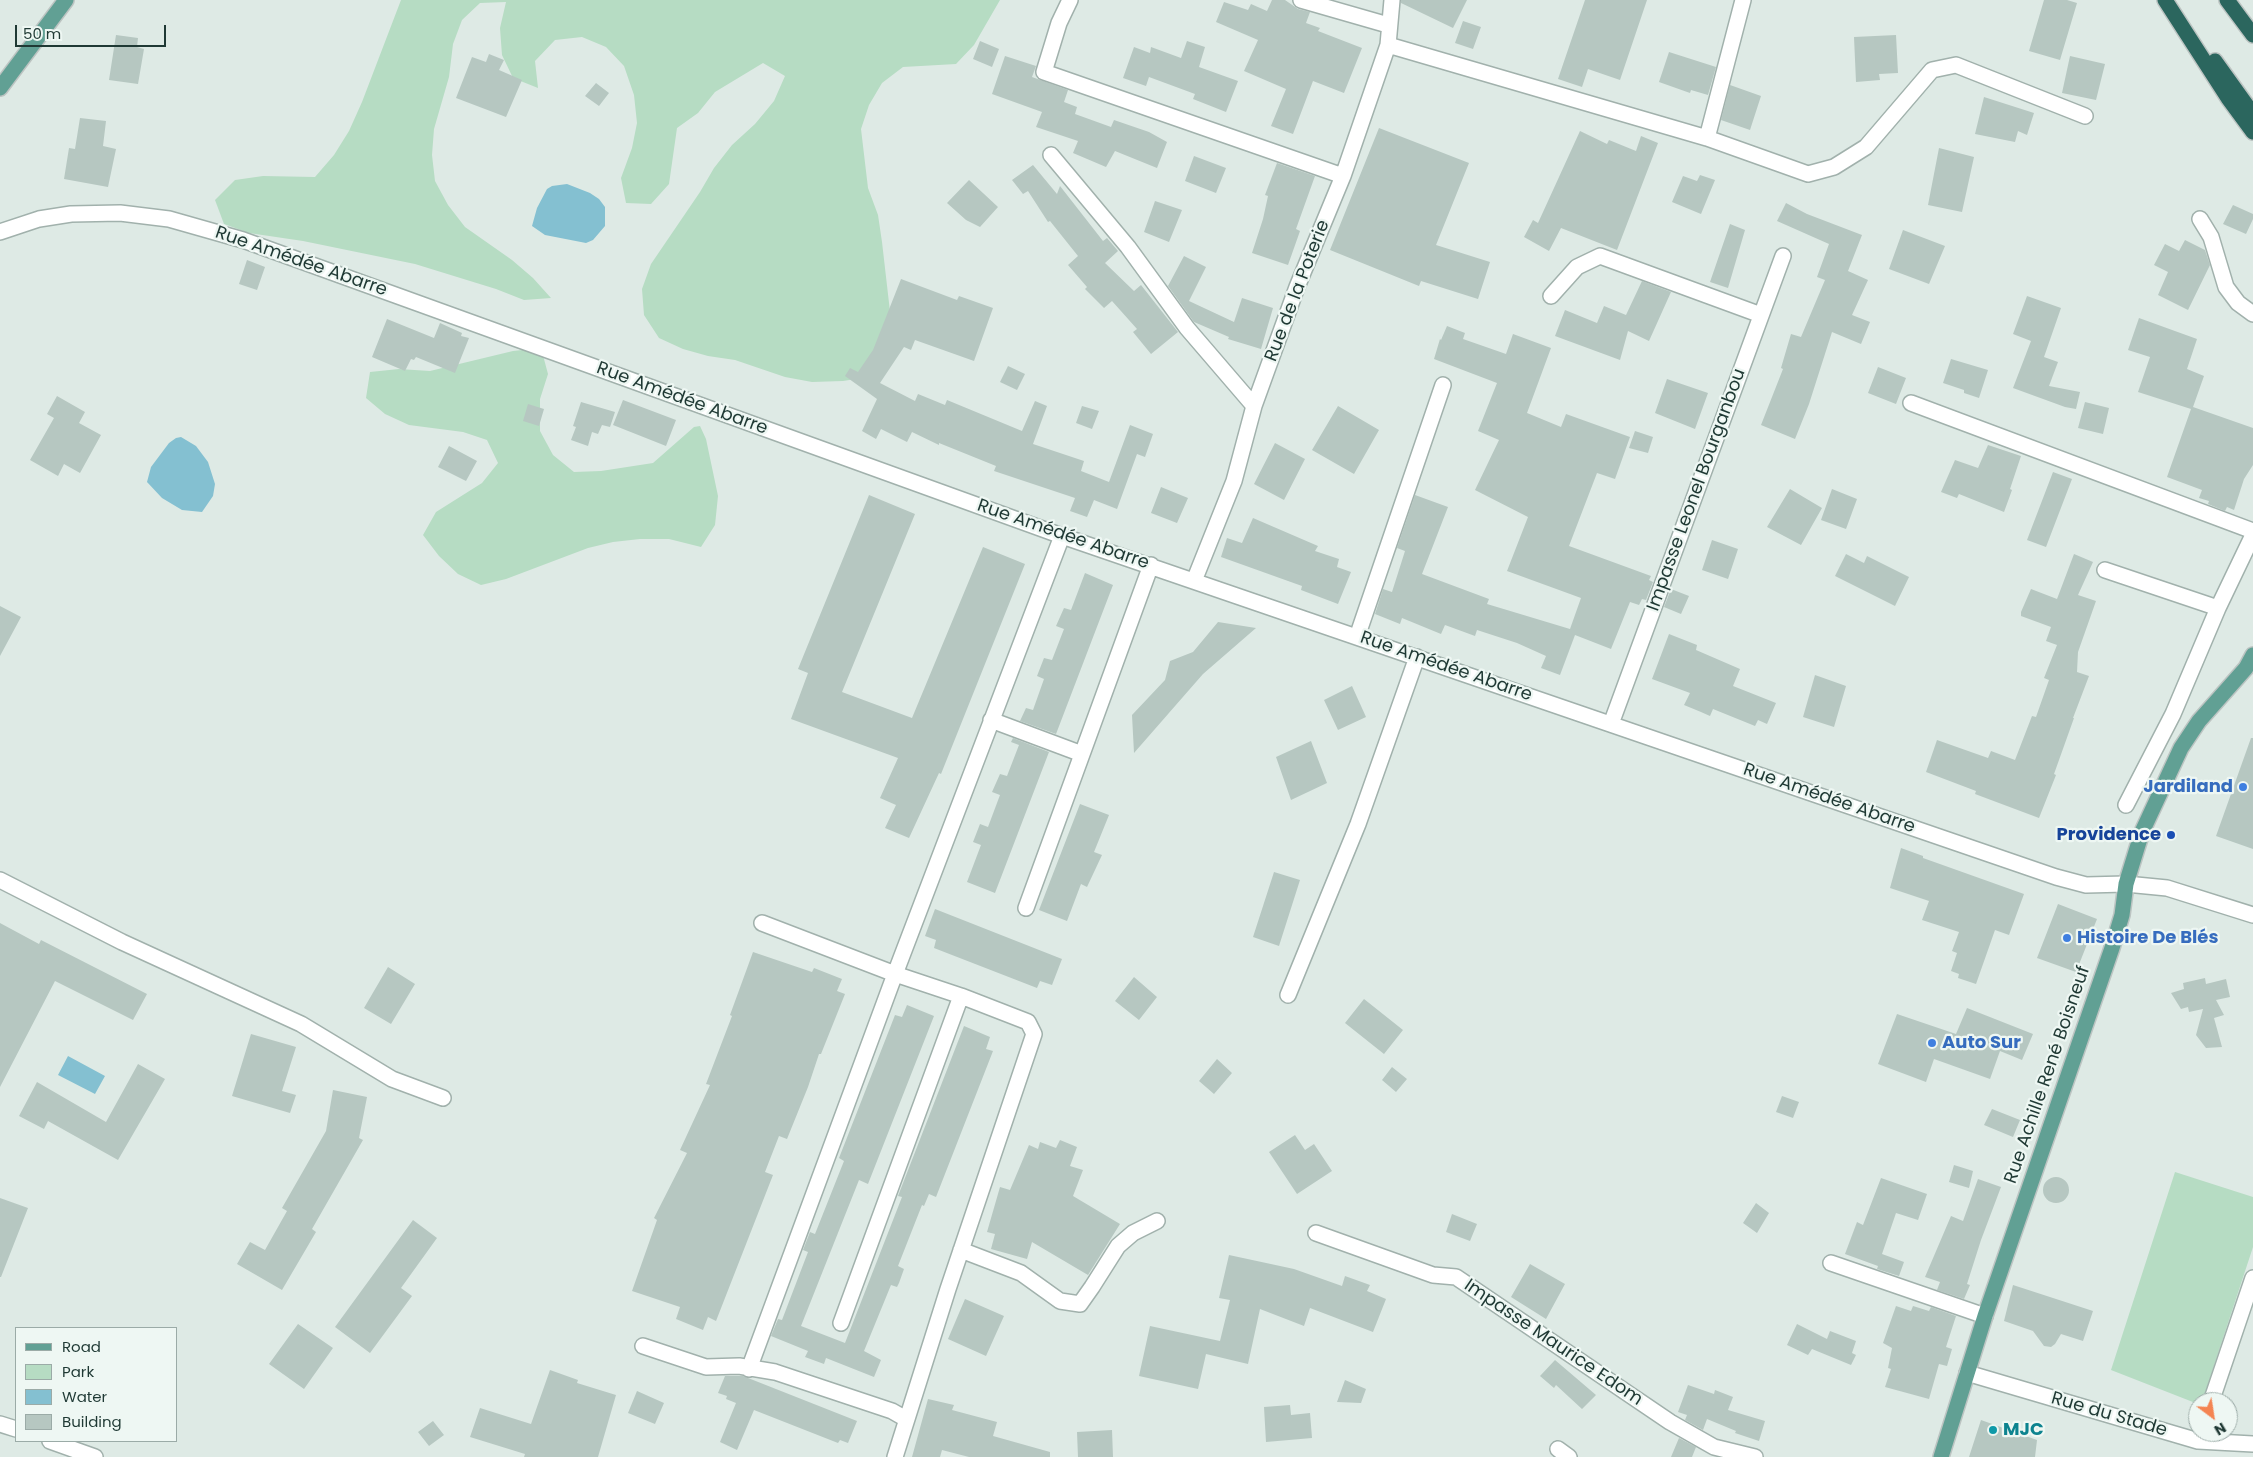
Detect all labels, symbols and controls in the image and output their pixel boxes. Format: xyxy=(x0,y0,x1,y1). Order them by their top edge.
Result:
scale bar xyxy=(18,15,169,47)
text: 50 m xyxy=(23,23,61,44)
street label: Rue de la Poterie xyxy=(1261,217,1335,365)
street label: Rue Amédée Abarre xyxy=(212,222,390,302)
street label: Rue Amédée Abarre xyxy=(593,358,771,440)
street label: Impasse Leonel Bourganbou xyxy=(1643,366,1751,614)
street label: Rue Amédée Abarre xyxy=(974,495,1152,575)
street label: Rue Amédée Abarre xyxy=(1357,627,1535,707)
street label: Rue Amédée Abarre xyxy=(1740,759,1918,839)
place label: Jardiland xyxy=(2143,776,2233,798)
marker: Jardiland xyxy=(2237,781,2249,793)
place label: Providence xyxy=(2057,824,2161,846)
marker: Providence xyxy=(2165,829,2177,841)
place label: Histoire De Blés xyxy=(2077,927,2218,949)
marker: Histoire De Blés xyxy=(2061,932,2073,944)
street label: Rue Achille René Boisneuf xyxy=(2001,964,2095,1186)
place label: Auto Sur xyxy=(1942,1032,2021,1054)
marker: Auto Sur xyxy=(1926,1037,1938,1049)
street label: Impasse Maurice Edom xyxy=(1460,1275,1646,1411)
legend xyxy=(15,1327,178,1442)
text: Road xyxy=(62,1336,101,1357)
text: Park xyxy=(62,1361,94,1382)
text: Water xyxy=(62,1386,107,1407)
street label: Rue du Stade xyxy=(2049,1388,2169,1442)
north arrow xyxy=(2188,1392,2238,1442)
text: Building xyxy=(62,1411,122,1432)
text: N xyxy=(2211,1418,2230,1440)
place label: MJC xyxy=(2003,1419,2044,1441)
marker: MJC xyxy=(1987,1424,1999,1436)

